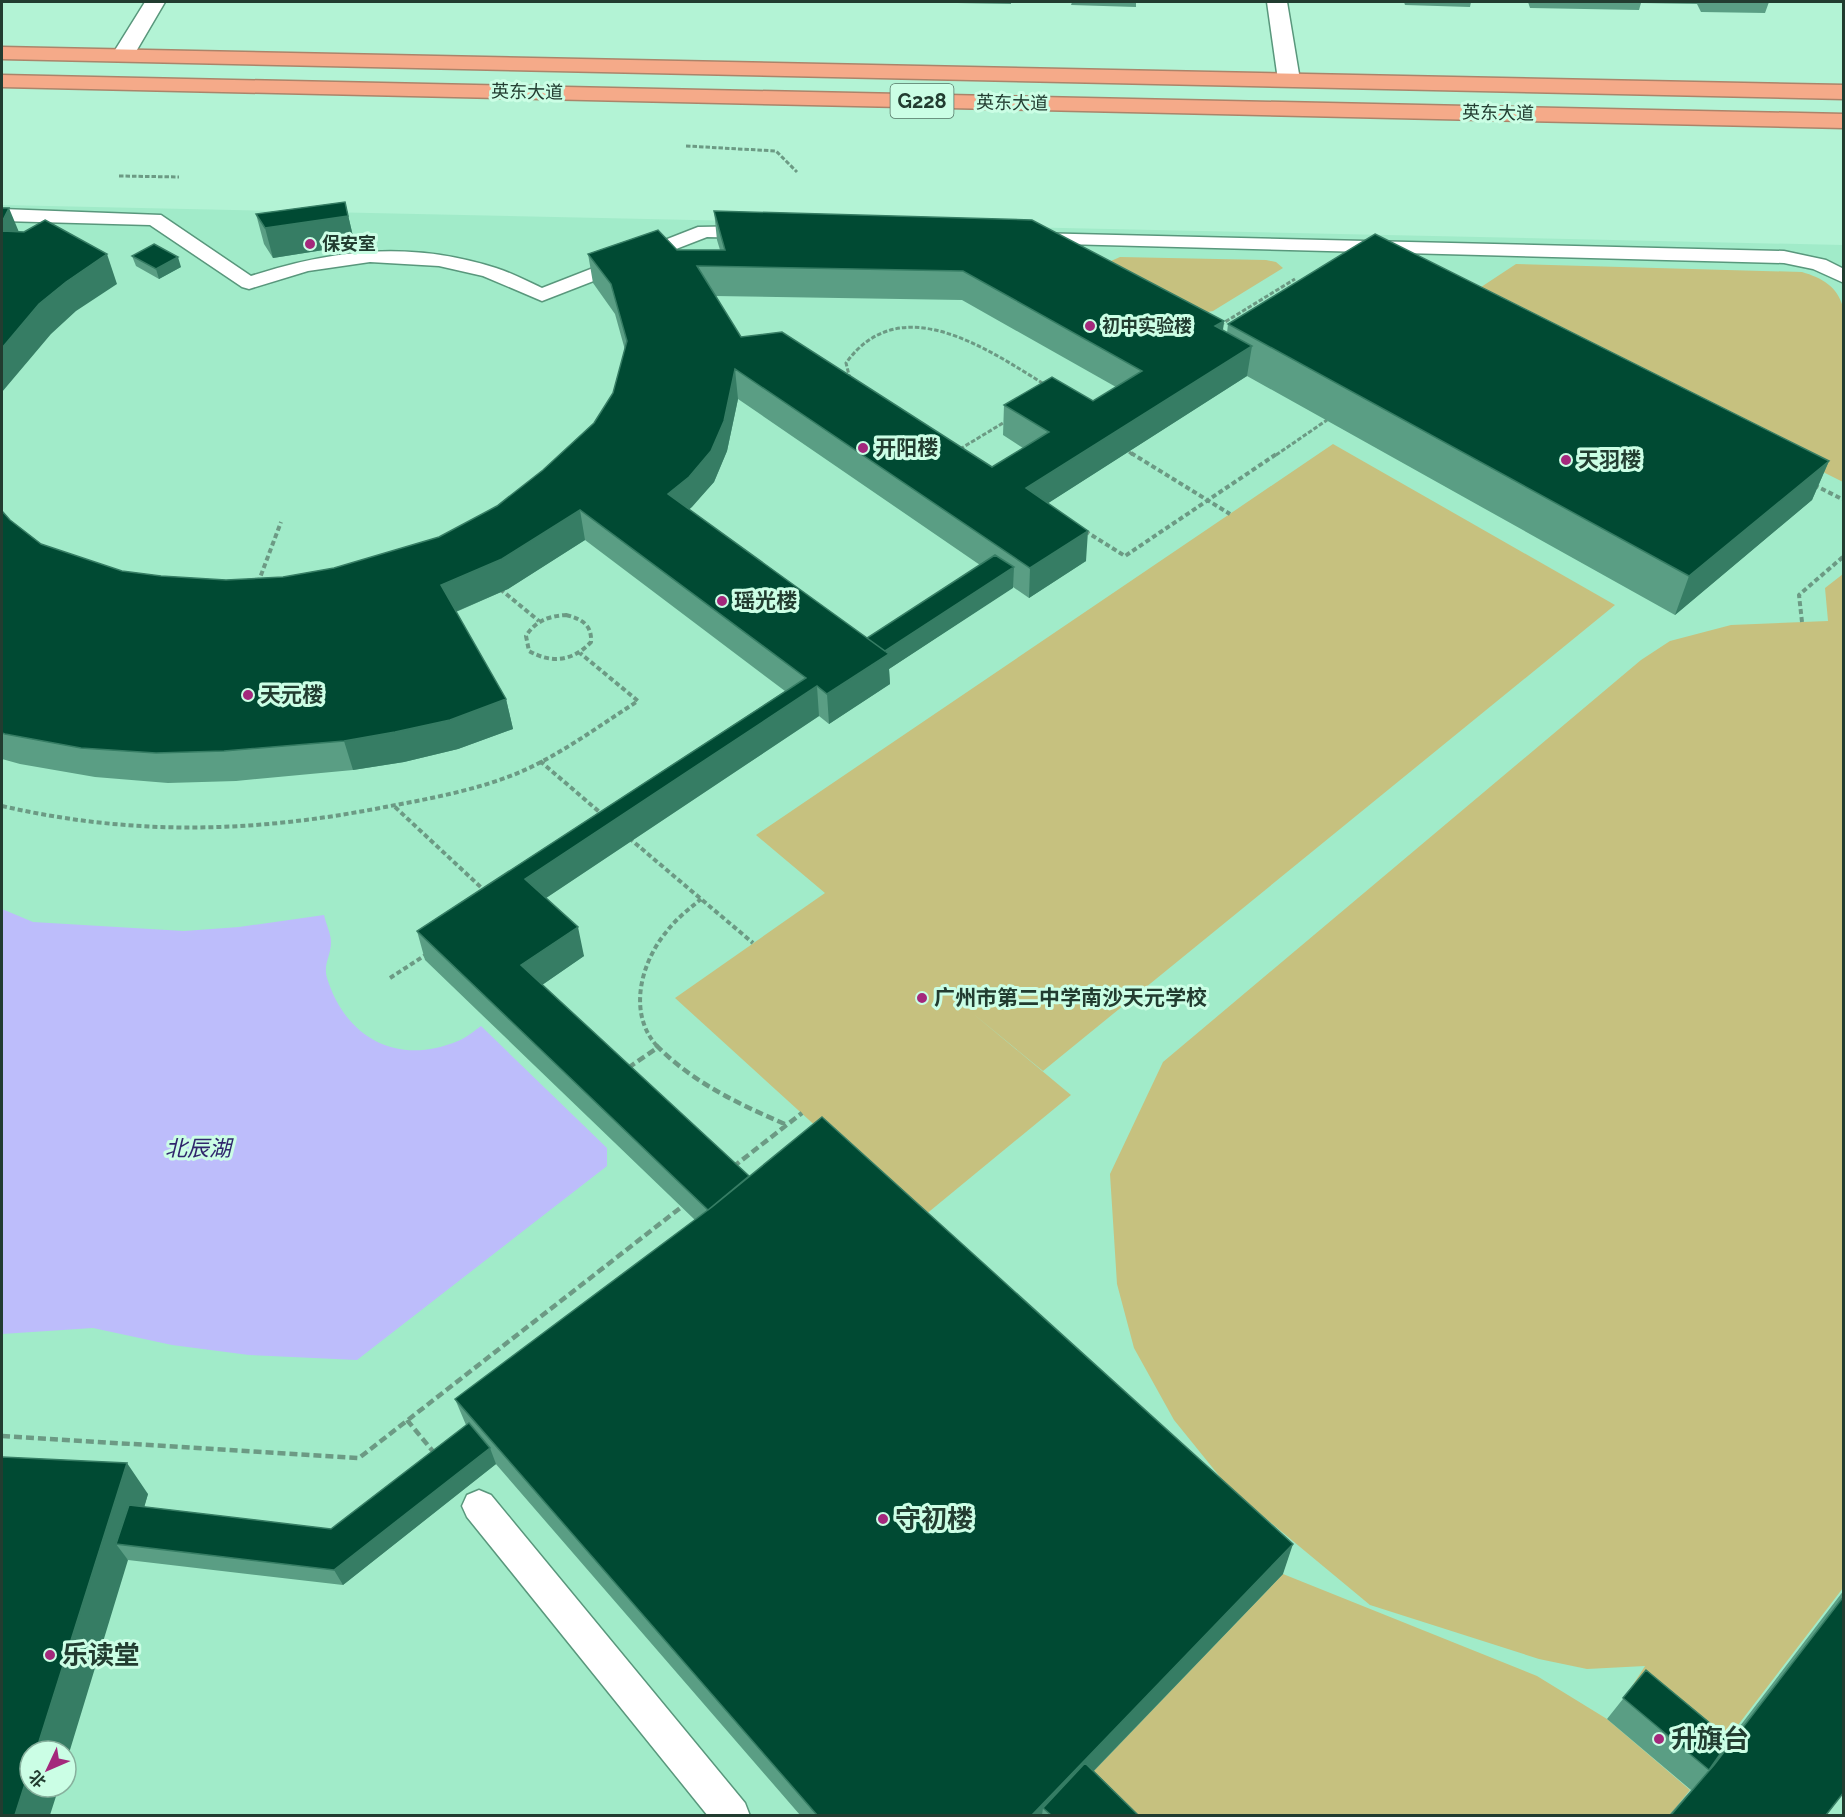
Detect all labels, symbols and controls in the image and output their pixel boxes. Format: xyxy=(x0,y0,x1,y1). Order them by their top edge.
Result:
street label: 英东大道 xyxy=(491,80,563,103)
road number: G228 xyxy=(890,84,954,118)
street label: 英东大道 xyxy=(976,91,1048,114)
street label: 英东大道 xyxy=(1462,101,1534,124)
place label: 保安室 xyxy=(322,233,376,254)
marker: 保安室 xyxy=(303,237,317,251)
place label: 初中实验楼 xyxy=(1102,315,1192,336)
marker: 初中实验楼 xyxy=(1083,319,1097,333)
place label: 开阳楼 xyxy=(875,435,938,460)
marker: 开阳楼 xyxy=(856,441,870,455)
place label: 天羽楼 xyxy=(1578,447,1641,472)
marker: 天羽楼 xyxy=(1559,453,1573,467)
place label: 瑶光楼 xyxy=(734,588,797,613)
marker: 瑶光楼 xyxy=(715,594,729,608)
place label: 天元楼 xyxy=(260,682,323,707)
marker: 天元楼 xyxy=(241,688,255,702)
place label: 广州市第二中学南沙天元学校 xyxy=(934,985,1207,1010)
marker: 广州市第二中学南沙天元学校 xyxy=(915,991,929,1005)
water label: 北辰湖 xyxy=(165,1135,234,1161)
place label: 守初楼 xyxy=(895,1504,973,1534)
marker: 守初楼 xyxy=(876,1512,890,1526)
place label: 乐读堂 xyxy=(62,1640,140,1670)
marker: 乐读堂 xyxy=(43,1648,57,1662)
place label: 升旗台 xyxy=(1671,1724,1749,1754)
marker: 升旗台 xyxy=(1652,1732,1666,1746)
north arrow xyxy=(18,1739,78,1799)
text: 北 xyxy=(25,1767,50,1791)

